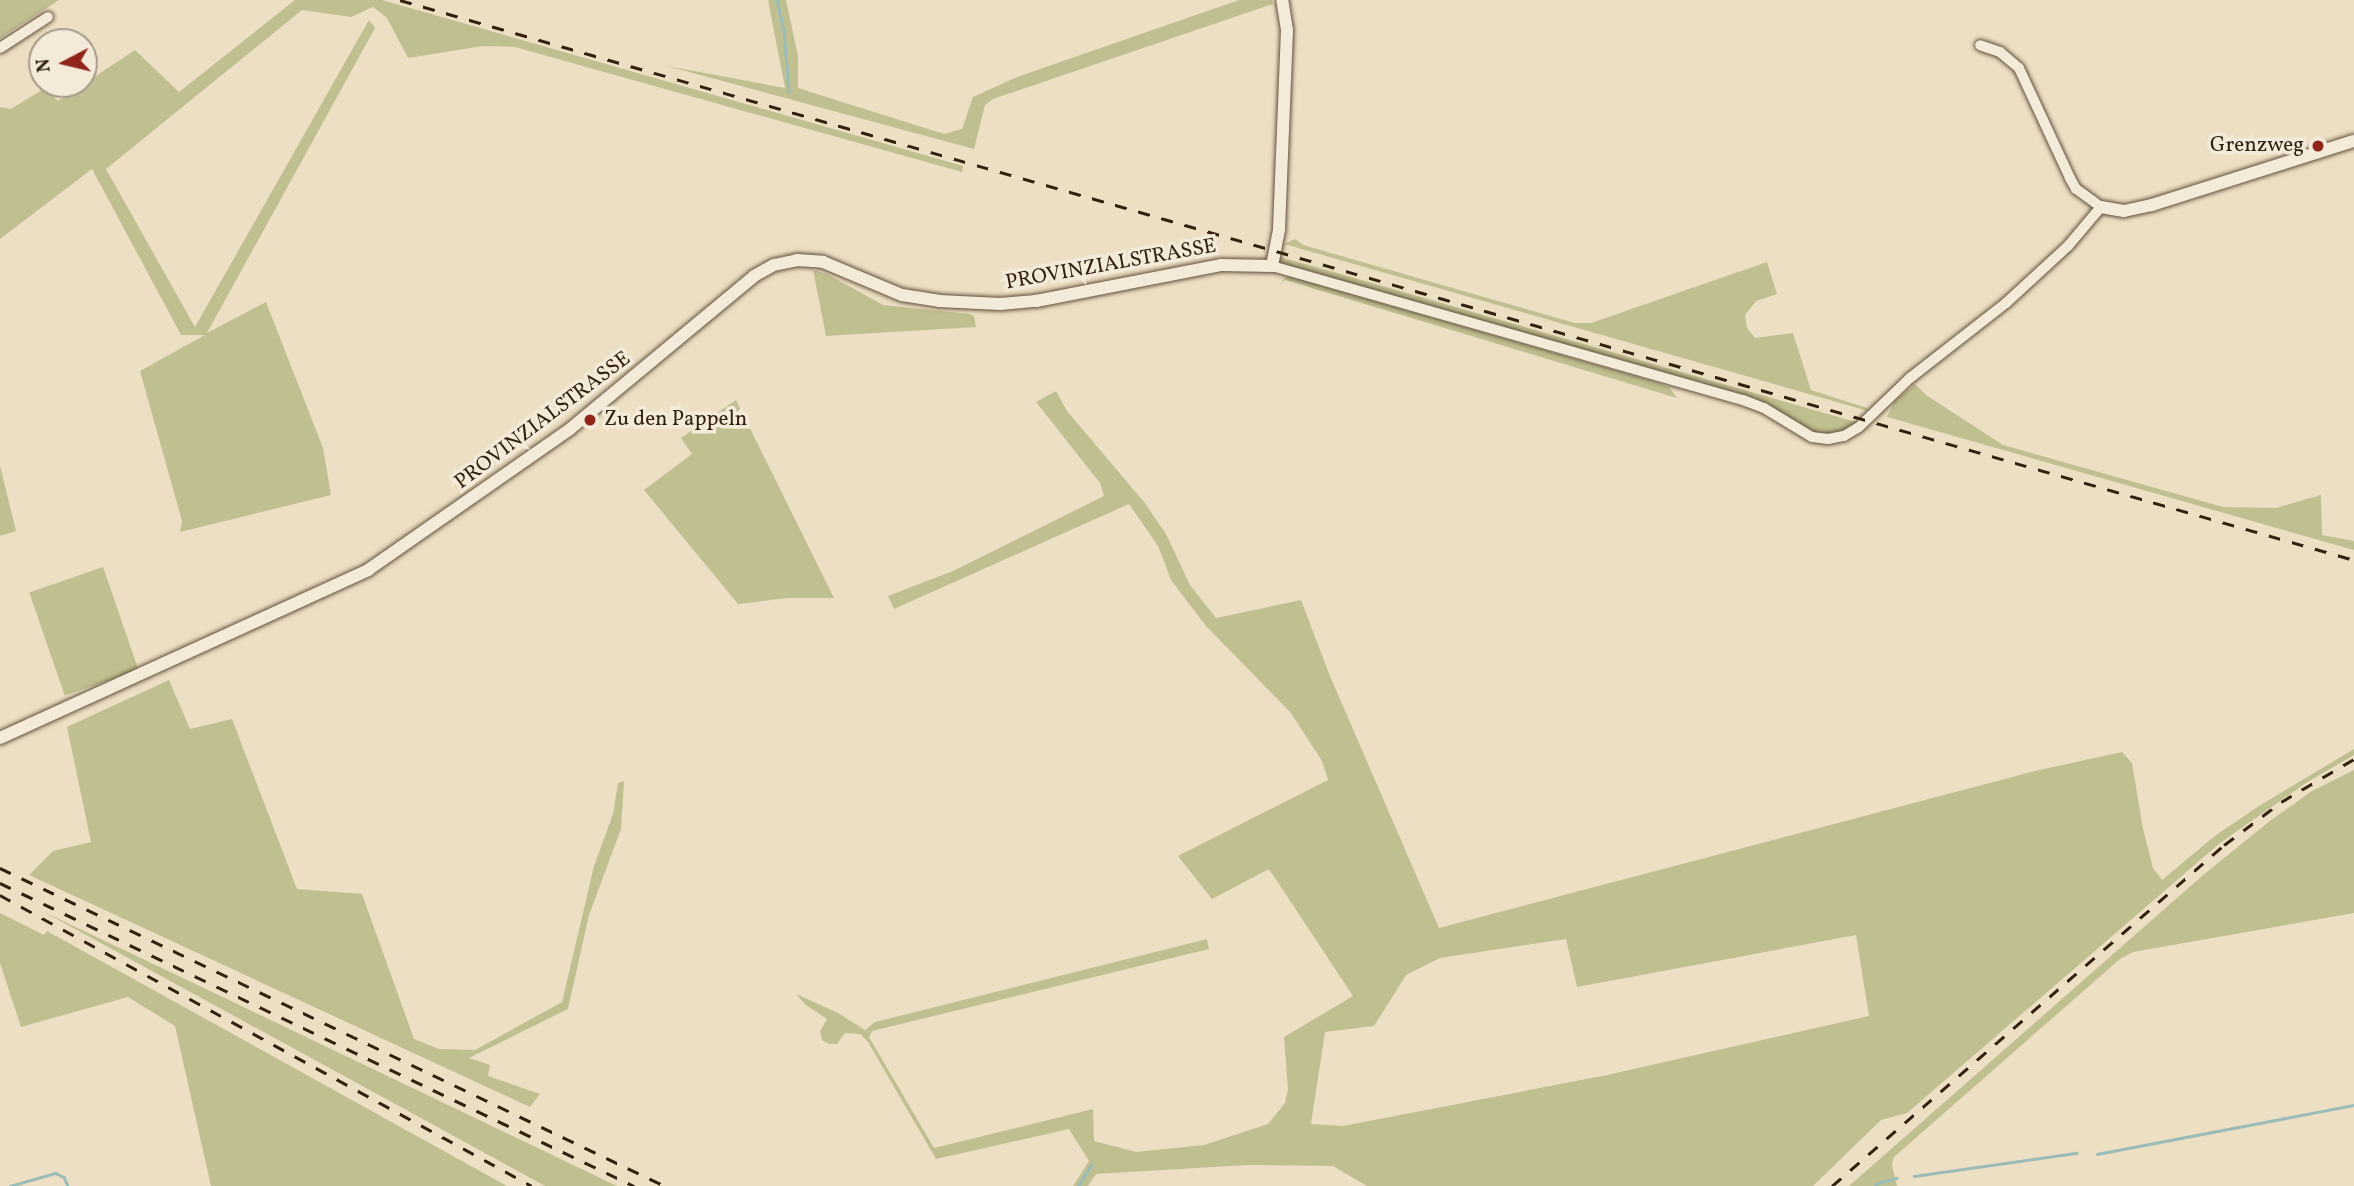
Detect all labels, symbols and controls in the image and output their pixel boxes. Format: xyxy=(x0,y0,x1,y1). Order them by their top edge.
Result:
north arrow xyxy=(28,28,98,98)
text: N xyxy=(30,57,58,74)
place label: Grenzweg xyxy=(2210,133,2304,159)
marker: Grenzweg xyxy=(2310,138,2326,154)
street label: PROVINZIALSTRASSE xyxy=(1004,234,1218,296)
street label: PROVINZIALSTRASSE xyxy=(450,347,636,495)
place label: Zu den Pappeln xyxy=(604,407,747,433)
marker: Zu den Pappeln xyxy=(582,412,598,428)

